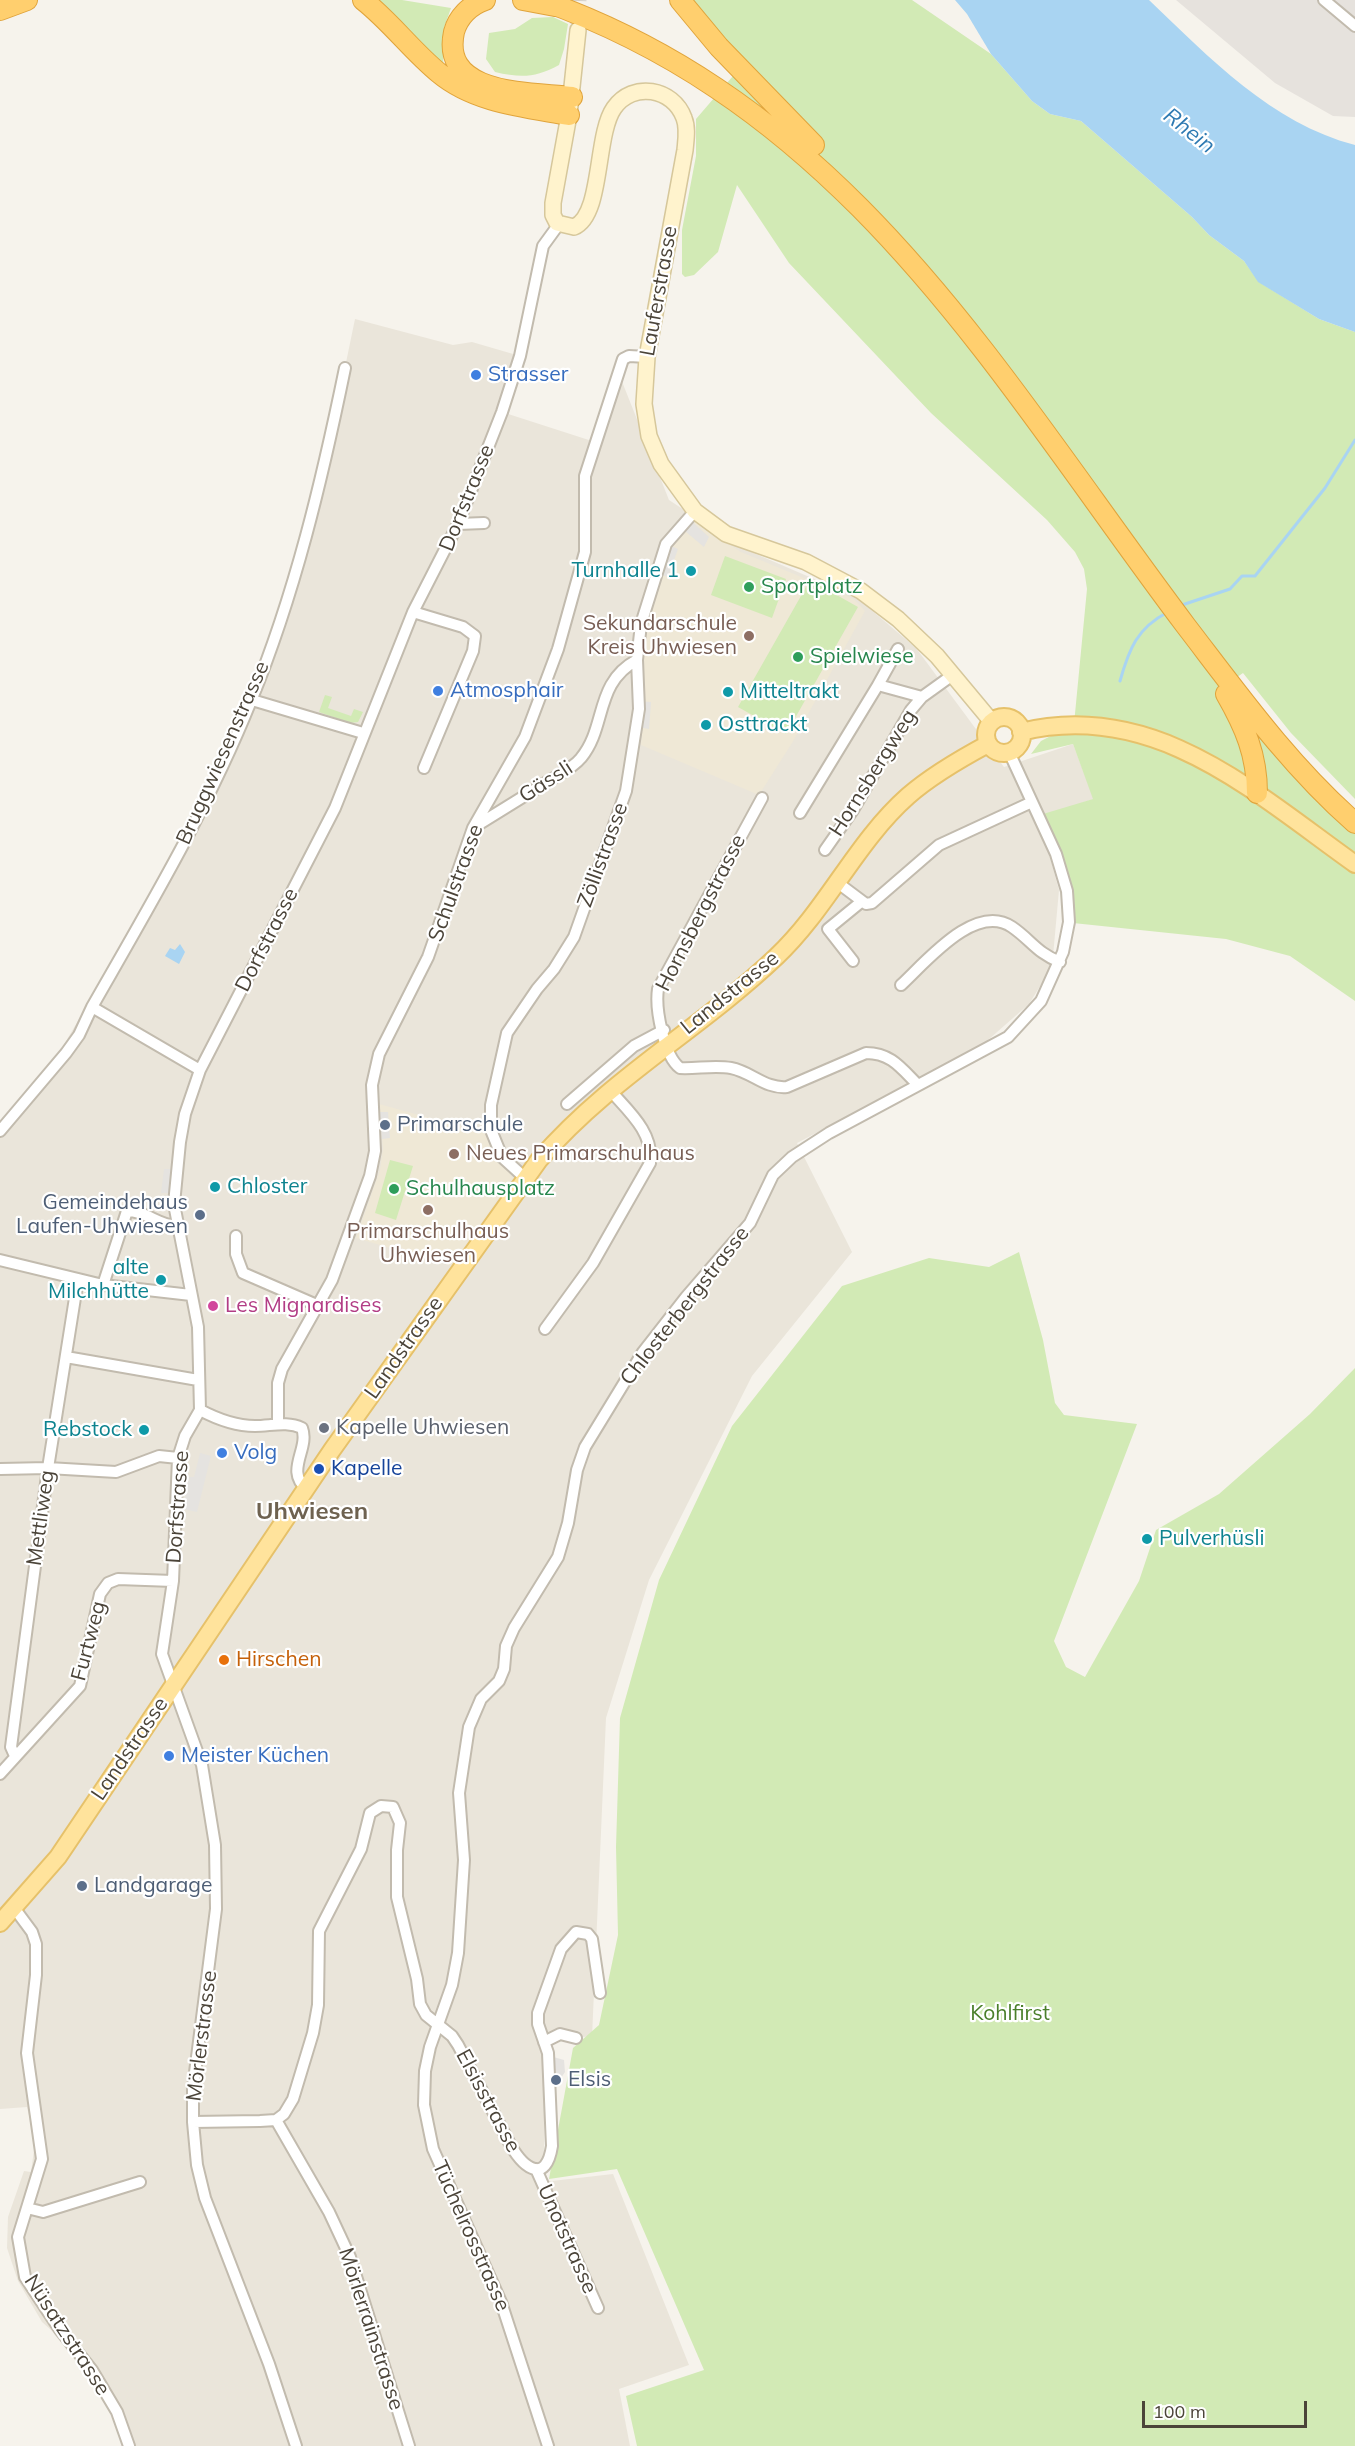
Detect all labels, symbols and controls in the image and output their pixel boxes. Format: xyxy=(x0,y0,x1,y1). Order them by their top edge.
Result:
water label: Rhein xyxy=(1158,103,1220,159)
street label: Lauferstrasse xyxy=(635,224,683,358)
place label: Strasser xyxy=(488,362,568,388)
marker: Strasser xyxy=(469,368,483,382)
street label: Dorfstrasse xyxy=(434,441,500,555)
place label: Turnhalle 1 xyxy=(571,558,679,584)
marker: Turnhalle 1 xyxy=(684,564,698,578)
place label: Sportplatz xyxy=(761,574,863,600)
marker: Sportplatz xyxy=(742,580,756,594)
place label: Sekundarschule Kreis Uhwiesen xyxy=(583,611,737,661)
marker: Sekundarschule Kreis Uhwiesen xyxy=(742,629,756,643)
place label: Spielwiese xyxy=(810,644,914,670)
marker: Spielwiese xyxy=(791,650,805,664)
street label: Bruggwiesenstrasse xyxy=(171,657,275,849)
place label: Atmosphair xyxy=(450,678,563,704)
place label: Mitteltrakt xyxy=(740,679,839,705)
marker: Atmosphair xyxy=(431,684,445,698)
marker: Mitteltrakt xyxy=(721,685,735,699)
street label: Hornsbergweg xyxy=(824,705,922,841)
place label: Osttrackt xyxy=(718,712,807,738)
marker: Osttrackt xyxy=(699,718,713,732)
street label: Gässli xyxy=(514,755,578,809)
street label: Zöllistrasse xyxy=(572,799,634,911)
street label: Schulstrasse xyxy=(423,821,489,945)
street label: Hornsbergstrasse xyxy=(651,830,751,996)
street label: Dorfstrasse xyxy=(230,884,304,996)
street label: Landstrasse xyxy=(676,946,784,1040)
place label: Primarschule xyxy=(397,1112,523,1138)
marker: Primarschule xyxy=(378,1118,392,1132)
place label: Neues Primarschulhaus xyxy=(466,1141,695,1167)
marker: Neues Primarschulhaus xyxy=(447,1147,461,1161)
place label: Chloster xyxy=(227,1174,307,1200)
place label: Schulhausplatz xyxy=(406,1176,555,1202)
marker: Chloster xyxy=(208,1180,222,1194)
marker: Schulhausplatz xyxy=(387,1182,401,1196)
place label: Gemeindehaus Laufen-Uhwiesen xyxy=(16,1190,188,1240)
marker: Primarschulhaus Uhwiesen xyxy=(421,1203,435,1217)
marker: Gemeindehaus Laufen-Uhwiesen xyxy=(193,1208,207,1222)
place label: Primarschulhaus Uhwiesen xyxy=(347,1219,509,1269)
street label: Chlosterbergstrasse xyxy=(615,1222,755,1390)
place label: alte Milchhütte xyxy=(48,1255,149,1305)
marker: alte Milchhütte xyxy=(154,1273,168,1287)
street label: Landstrasse xyxy=(360,1292,448,1404)
place label: Les Mignardises xyxy=(225,1293,382,1319)
marker: Les Mignardises xyxy=(206,1299,220,1313)
place label: Kapelle Uhwiesen xyxy=(336,1415,509,1441)
place label: Rebstock xyxy=(43,1417,132,1443)
marker: Kapelle Uhwiesen xyxy=(317,1421,331,1435)
marker: Rebstock xyxy=(137,1423,151,1437)
place label: Volg xyxy=(234,1440,277,1466)
marker: Volg xyxy=(215,1446,229,1460)
street label: Dorfstrasse xyxy=(161,1450,195,1564)
place label: Kapelle xyxy=(331,1456,402,1482)
marker: Kapelle xyxy=(312,1462,326,1476)
street label: Mettliweg xyxy=(22,1469,60,1567)
district label: Uhwiesen xyxy=(256,1498,368,1526)
place label: Pulverhüsli xyxy=(1159,1526,1265,1552)
marker: Pulverhüsli xyxy=(1140,1532,1154,1546)
street label: Furtweg xyxy=(66,1598,112,1684)
place label: Hirschen xyxy=(236,1647,321,1673)
marker: Hirschen xyxy=(217,1653,231,1667)
street label: Landstrasse xyxy=(86,1693,174,1805)
place label: Meister Küchen xyxy=(181,1743,329,1769)
marker: Meister Küchen xyxy=(162,1749,176,1763)
place label: Landgarage xyxy=(94,1873,212,1899)
marker: Landgarage xyxy=(75,1879,89,1893)
street label: Mörlerstrasse xyxy=(181,1969,223,2103)
park label: Kohlfirst xyxy=(970,2001,1050,2027)
street label: Elsisstrasse xyxy=(450,2045,526,2157)
place label: Elsis xyxy=(568,2067,611,2093)
marker: Elsis xyxy=(549,2073,563,2087)
street label: Tüchelrosstrasse xyxy=(426,2157,516,2315)
street label: Unotstrasse xyxy=(532,2180,602,2298)
street label: Mörlerrainstrasse xyxy=(333,2245,409,2413)
street label: Nüsatzstrasse xyxy=(19,2270,115,2400)
scale bar xyxy=(1145,2389,1310,2427)
text: 100 m xyxy=(1153,2400,1206,2423)

